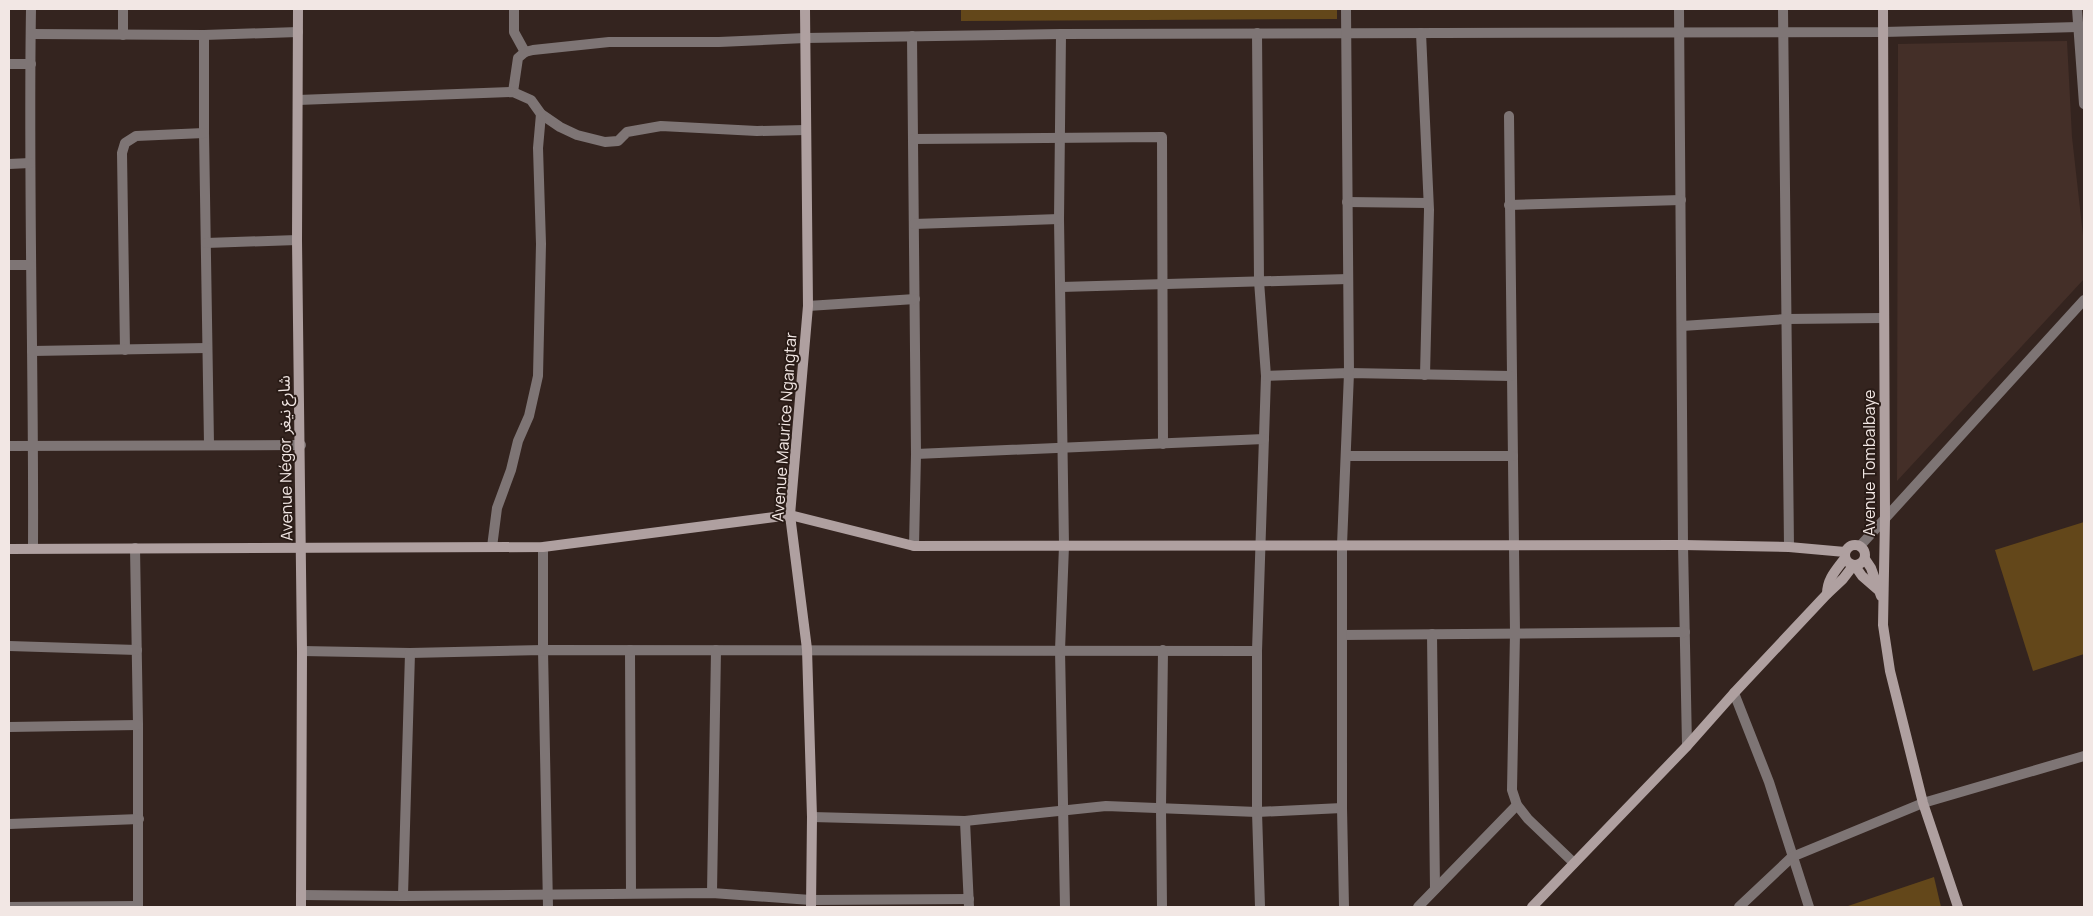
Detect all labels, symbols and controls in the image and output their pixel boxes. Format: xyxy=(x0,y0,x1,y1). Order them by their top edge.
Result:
street label: Avenue Maurice Ngangtar xyxy=(766,331,802,522)
street label: Avenue Négor شارع نيغر xyxy=(273,375,299,541)
street label: Avenue Tombalbaye xyxy=(1858,390,1880,536)

